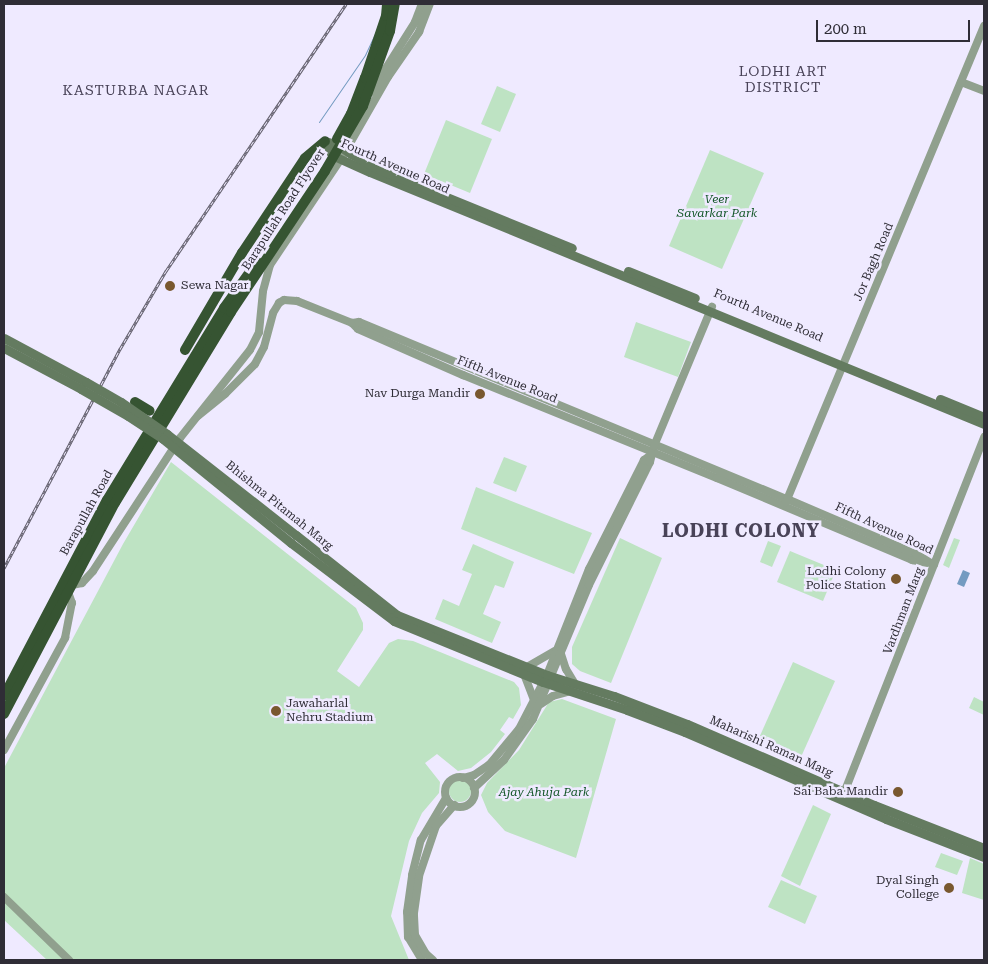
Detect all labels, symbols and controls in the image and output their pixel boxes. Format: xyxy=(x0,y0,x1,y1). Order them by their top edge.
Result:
scale bar xyxy=(818,10,972,42)
text: 200 m xyxy=(824,20,867,38)
district label: LODHI ART DISTRICT xyxy=(738,63,828,95)
district label: KASTURBA NAGAR xyxy=(61,82,211,98)
street label: Fourth Avenue Road xyxy=(338,137,452,197)
street label: Barapullah Road Flyover xyxy=(239,147,329,273)
park label: Veer Savarkar Park xyxy=(677,193,757,221)
street label: Jor Bagh Road xyxy=(851,221,897,303)
marker: Sewa Nagar xyxy=(163,279,177,293)
place label: Sewa Nagar xyxy=(181,279,248,293)
street label: Fourth Avenue Road xyxy=(711,286,825,346)
street label: Fifth Avenue Road xyxy=(455,353,559,407)
place label: Nav Durga Mandir xyxy=(365,387,470,401)
marker: Nav Durga Mandir xyxy=(474,388,486,400)
street label: Bhishma Pitamah Marg xyxy=(223,458,335,554)
street label: Barapullah Road xyxy=(58,468,116,558)
street label: Fifth Avenue Road xyxy=(833,500,935,558)
district label: LODHI COLONY xyxy=(660,520,822,542)
place label: Lodhi Colony Police Station xyxy=(806,565,886,593)
street label: Vardhman Marg xyxy=(881,565,927,657)
marker: Lodhi Colony Police Station xyxy=(890,573,902,585)
place label: Jawaharlal Nehru Stadium xyxy=(286,697,373,725)
marker: Jawaharlal Nehru Stadium xyxy=(270,705,282,717)
street label: Maharishi Raman Marg xyxy=(707,713,835,781)
place label: Sai Baba Mandir xyxy=(793,785,888,799)
park label: Ajay Ahuja Park xyxy=(499,786,589,800)
marker: Sai Baba Mandir xyxy=(892,786,904,798)
place label: Dyal Singh College xyxy=(876,874,939,902)
marker: Dyal Singh College xyxy=(943,882,955,894)

